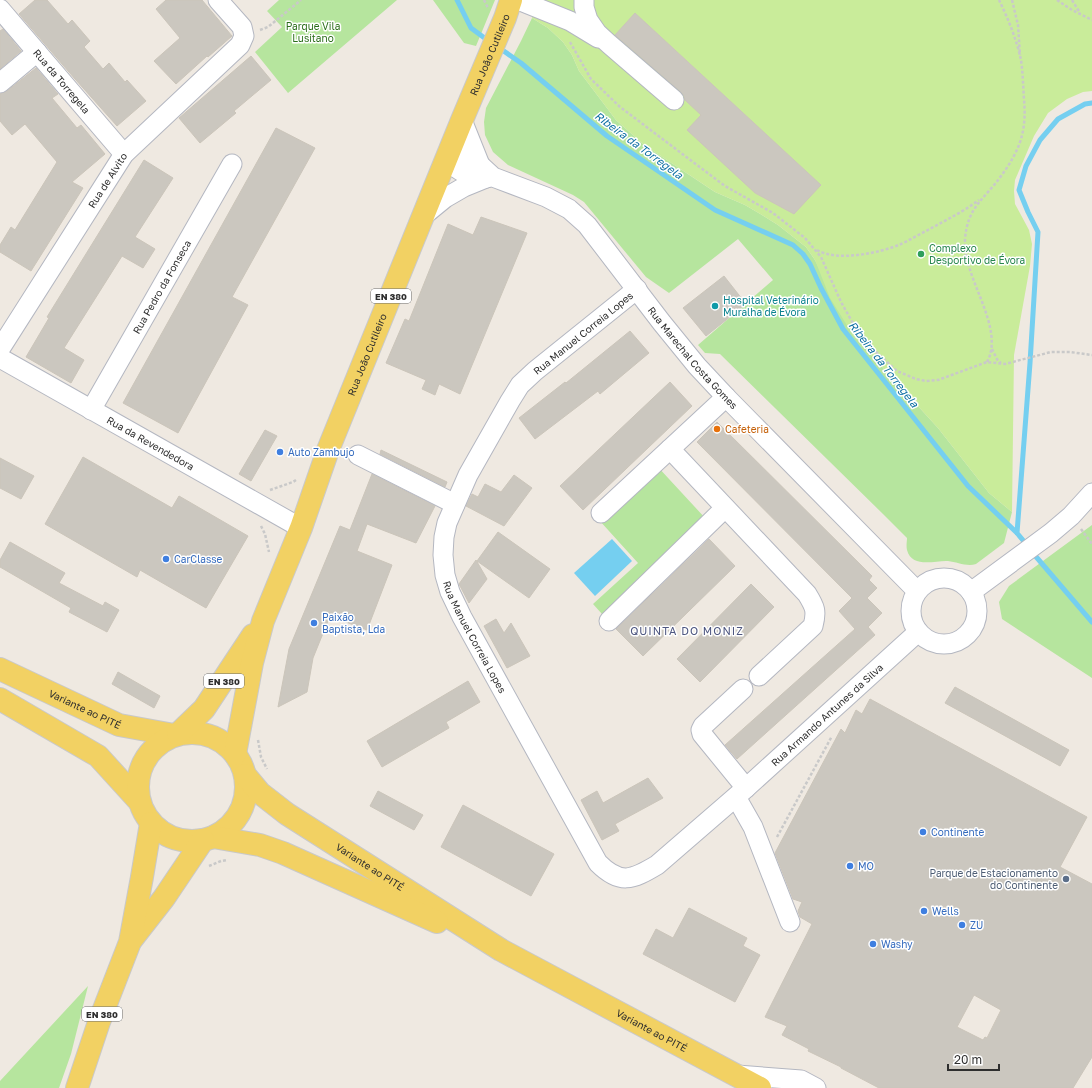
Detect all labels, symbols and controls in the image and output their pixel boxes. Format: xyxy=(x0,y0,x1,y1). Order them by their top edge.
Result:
street label: Rua João Cutileiro xyxy=(467,12,512,97)
park label: Parque Vila Lusitano xyxy=(286,20,340,44)
street label: Rua da Torregela xyxy=(31,47,93,116)
water label: Ribeira da Torregela xyxy=(592,109,686,183)
street label: Rua de Alvito xyxy=(85,150,129,210)
street label: Rua Pedro da Fonseca xyxy=(130,238,193,336)
place label: Complexo Desportivo de Évora xyxy=(929,242,1025,266)
marker: Complexo Desportivo de Évora xyxy=(916,249,926,259)
road number: EN 380 xyxy=(371,289,411,303)
street label: Rua Manuel Correia Lopes xyxy=(531,289,635,377)
place label: Hospital Veterinário Muralha de Évora xyxy=(723,294,819,318)
marker: Hospital Veterinário Muralha de Évora xyxy=(710,301,720,311)
street label: Rua Marechal Costa Gomes xyxy=(646,304,740,411)
street label: Rua João Cutileiro xyxy=(345,312,389,397)
water label: Ribeira da Torregela xyxy=(846,318,922,411)
street label: Rua da Revendedora xyxy=(105,414,196,473)
place label: Cafeteria xyxy=(725,423,769,435)
marker: Cafeteria xyxy=(712,424,722,434)
place label: Auto Zambujo xyxy=(288,446,354,458)
marker: Auto Zambujo xyxy=(275,447,285,457)
place label: CarClasse xyxy=(174,553,223,565)
marker: CarClasse xyxy=(161,554,171,564)
street label: Rua Manuel Correia Lopes xyxy=(441,579,509,695)
place label: Paixão Baptista, Lda xyxy=(322,611,385,635)
marker: Paixão Baptista, Lda xyxy=(309,618,319,628)
district label: QUINTA DO MONIZ xyxy=(630,624,744,637)
street label: Rua Armando Antunes da Silva xyxy=(768,661,885,768)
road number: EN 380 xyxy=(204,674,244,688)
street label: Variante ao PITÉ xyxy=(47,687,123,731)
place label: Continente xyxy=(931,826,985,838)
marker: Continente xyxy=(918,827,928,837)
street label: Variante ao PITÉ xyxy=(334,841,406,893)
place label: MO xyxy=(858,860,874,872)
marker: MO xyxy=(845,861,855,871)
place label: Parque de Estacionamento do Continente xyxy=(929,867,1058,891)
marker: Parque de Estacionamento do Continente xyxy=(1061,874,1071,884)
place label: Wells xyxy=(932,905,959,917)
marker: Wells xyxy=(919,906,929,916)
place label: ZU xyxy=(970,919,983,931)
marker: ZU xyxy=(957,920,967,930)
place label: Washy xyxy=(881,938,913,950)
marker: Washy xyxy=(868,939,878,949)
road number: EN 380 xyxy=(82,1007,122,1021)
street label: Variante ao PITÉ xyxy=(614,1007,689,1054)
scale bar xyxy=(948,1046,999,1072)
text: 20 m xyxy=(954,1052,982,1067)

